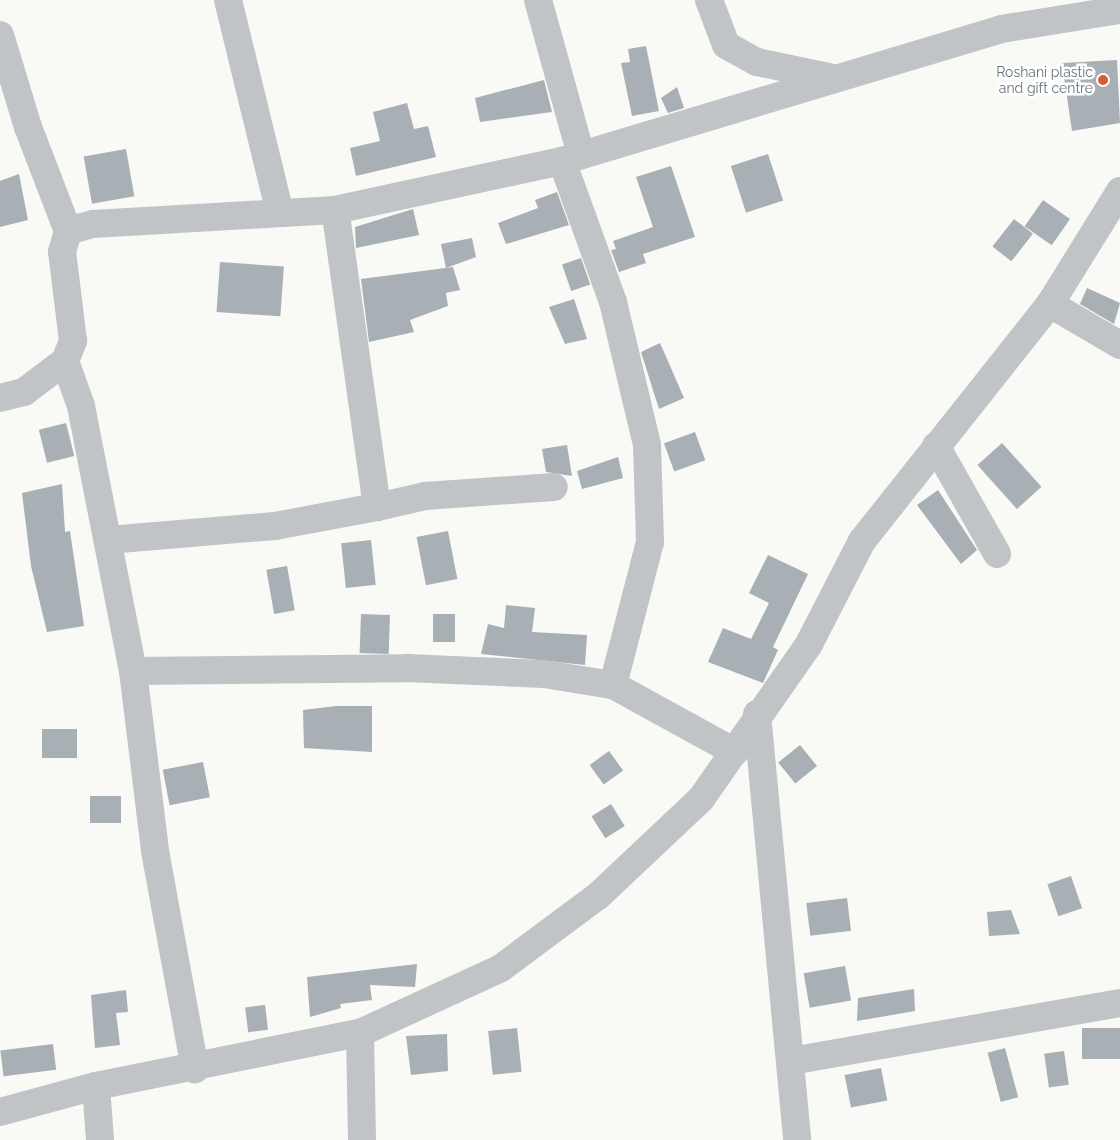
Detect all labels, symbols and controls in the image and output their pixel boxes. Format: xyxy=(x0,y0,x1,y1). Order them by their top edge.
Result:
place label: Roshani plastic and gift centre xyxy=(996,64,1093,96)
marker: Roshani plastic and gift centre xyxy=(1097,74,1109,86)

